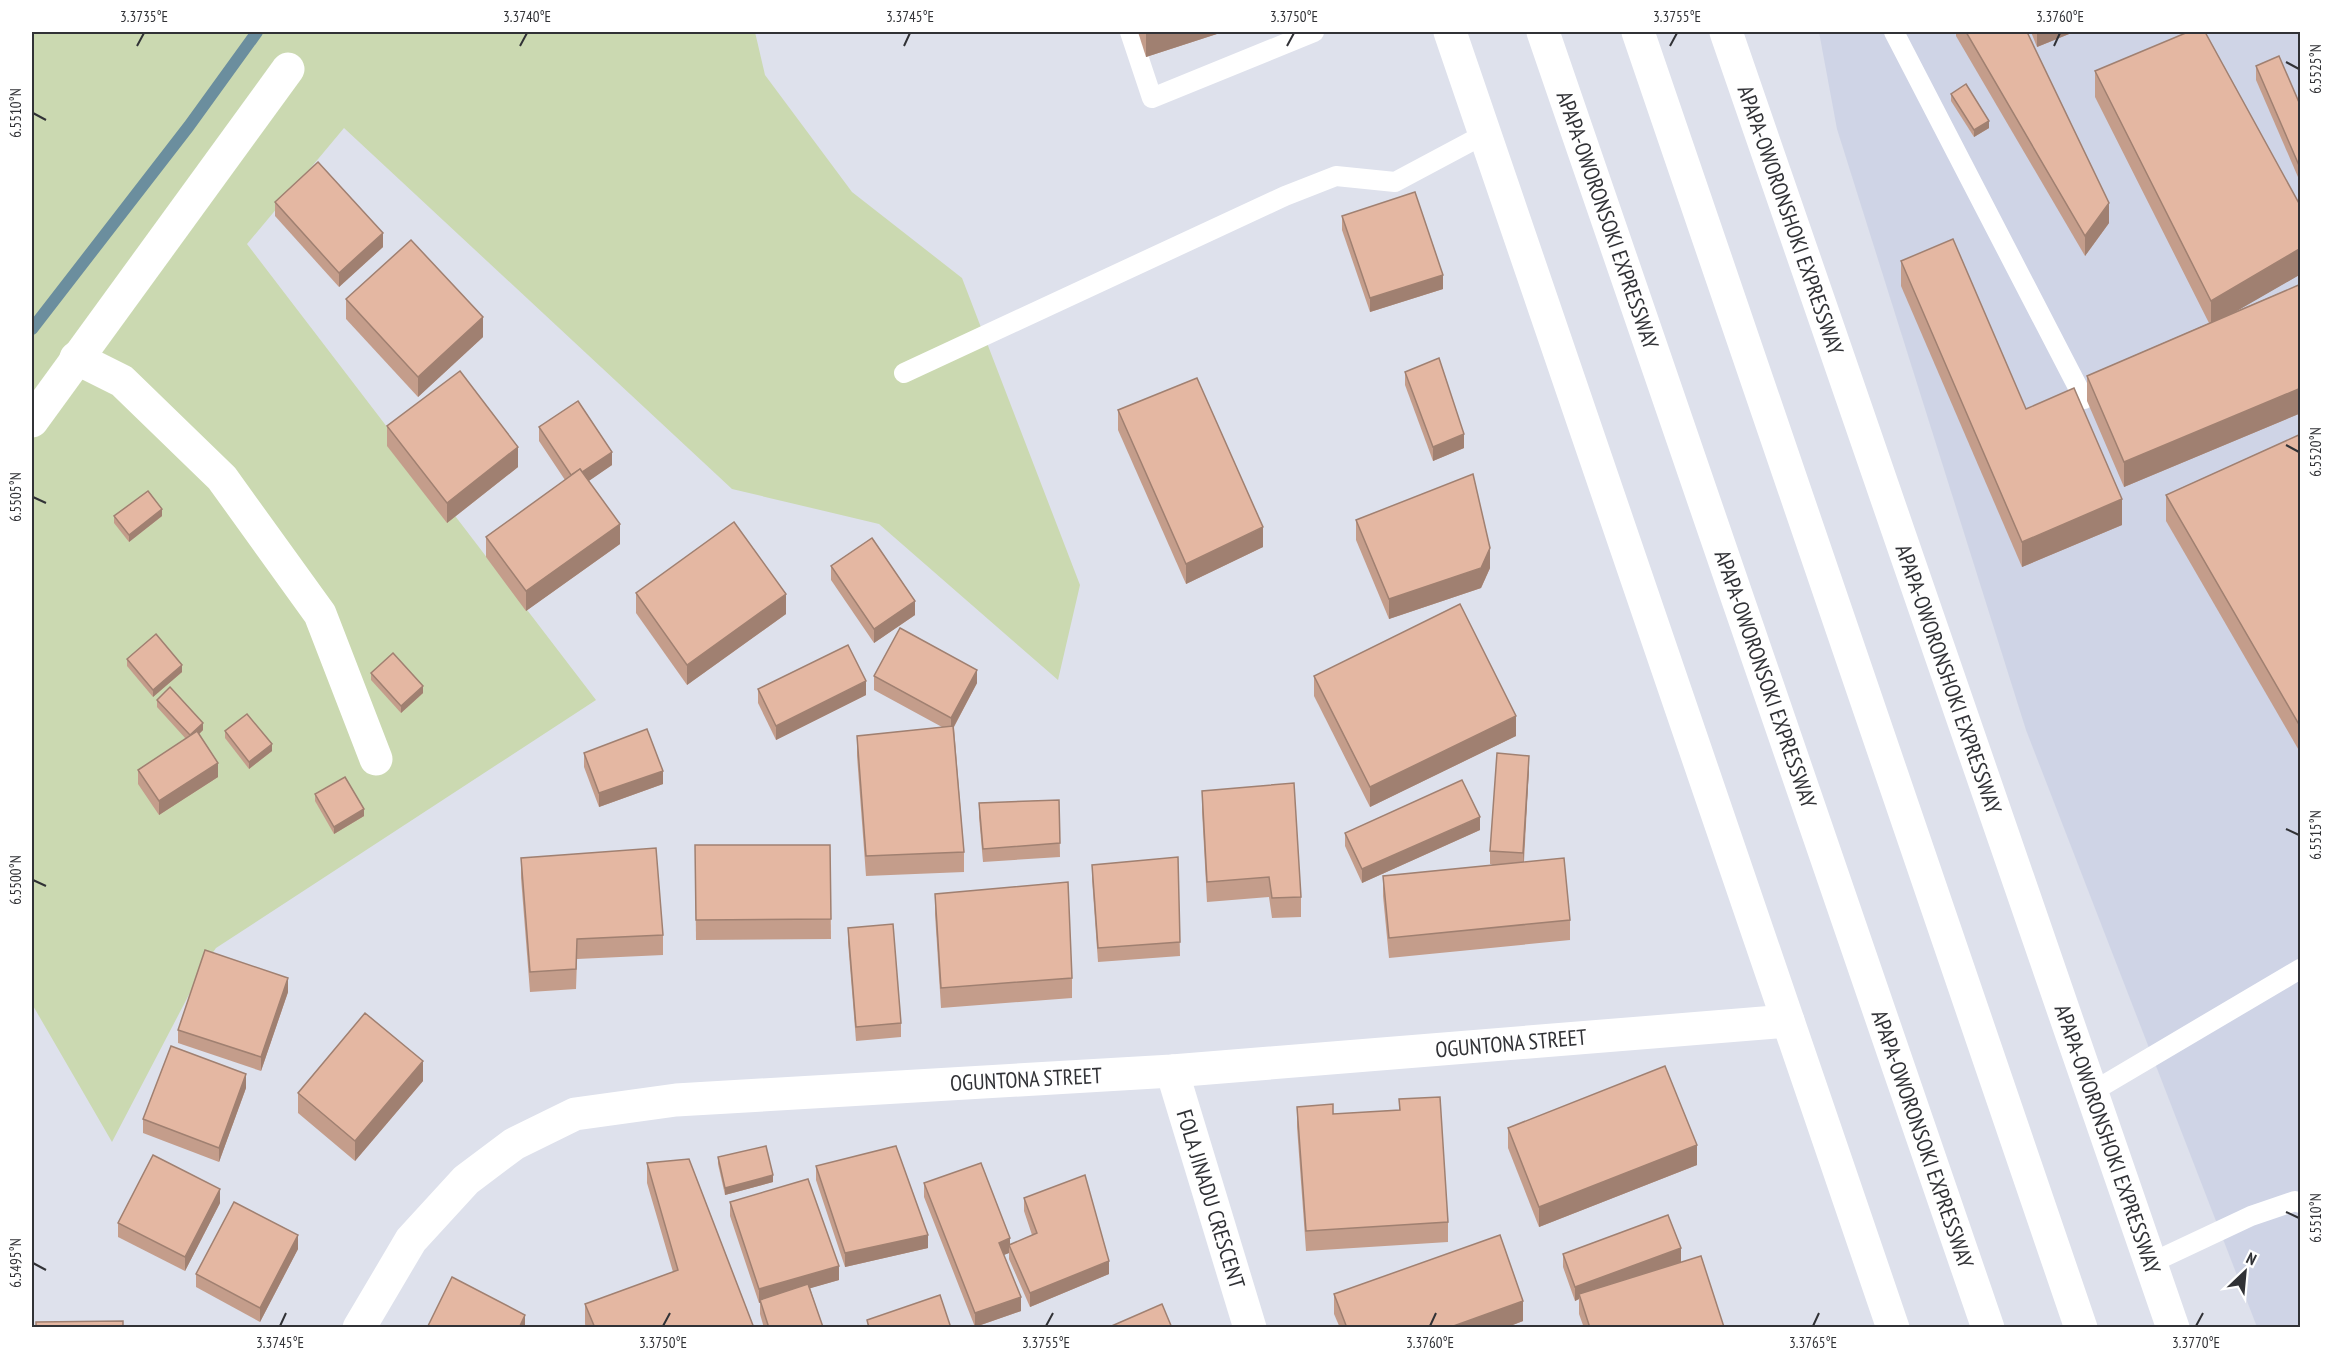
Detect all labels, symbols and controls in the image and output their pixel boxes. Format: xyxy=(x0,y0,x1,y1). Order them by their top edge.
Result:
text: 3.3735°E xyxy=(120,7,168,26)
text: 3.3740°E xyxy=(503,7,551,26)
text: 3.3745°E xyxy=(886,7,934,26)
text: 3.3750°E xyxy=(1270,7,1318,26)
text: 3.3755°E xyxy=(1653,7,1701,26)
text: 3.3760°E xyxy=(2036,7,2084,26)
text: 6.5525°N xyxy=(2306,44,2325,94)
street label: APAPA-OWORONSHOKI EXPRESSWAY xyxy=(1732,82,1850,358)
street label: APAPA-OWORONSOKI EXPRESSWAY xyxy=(1551,87,1665,353)
text: 6.5510°N xyxy=(6,88,25,138)
text: 6.5520°N xyxy=(2306,427,2325,477)
text: 6.5505°N xyxy=(6,472,25,522)
street label: APAPA-OWORONSHOKI EXPRESSWAY xyxy=(1890,541,2008,817)
street label: APAPA-OWORONSOKI EXPRESSWAY xyxy=(1709,546,1823,812)
text: 6.5515°N xyxy=(2306,810,2325,860)
text: 6.5500°N xyxy=(6,855,25,905)
street label: APAPA-OWORONSHOKI EXPRESSWAY xyxy=(2049,1001,2167,1277)
street label: APAPA-OWORONSOKI EXPRESSWAY xyxy=(1866,1006,1980,1272)
street label: OGUNTONA STREET xyxy=(1434,1022,1588,1064)
street label: OGUNTONA STREET xyxy=(949,1061,1103,1097)
street label: FOLA JINADU CRESCENT xyxy=(1170,1106,1252,1292)
text: 6.5510°N xyxy=(2306,1193,2325,1243)
text: 6.5495°N xyxy=(6,1238,25,1288)
north arrow xyxy=(2215,1242,2275,1302)
text: N xyxy=(2243,1248,2260,1269)
text: 3.3745°E xyxy=(256,1333,304,1352)
text: 3.3750°E xyxy=(639,1333,687,1352)
text: 3.3755°E xyxy=(1022,1333,1070,1352)
text: 3.3760°E xyxy=(1406,1333,1454,1352)
text: 3.3765°E xyxy=(1789,1333,1837,1352)
text: 3.3770°E xyxy=(2172,1333,2220,1352)

